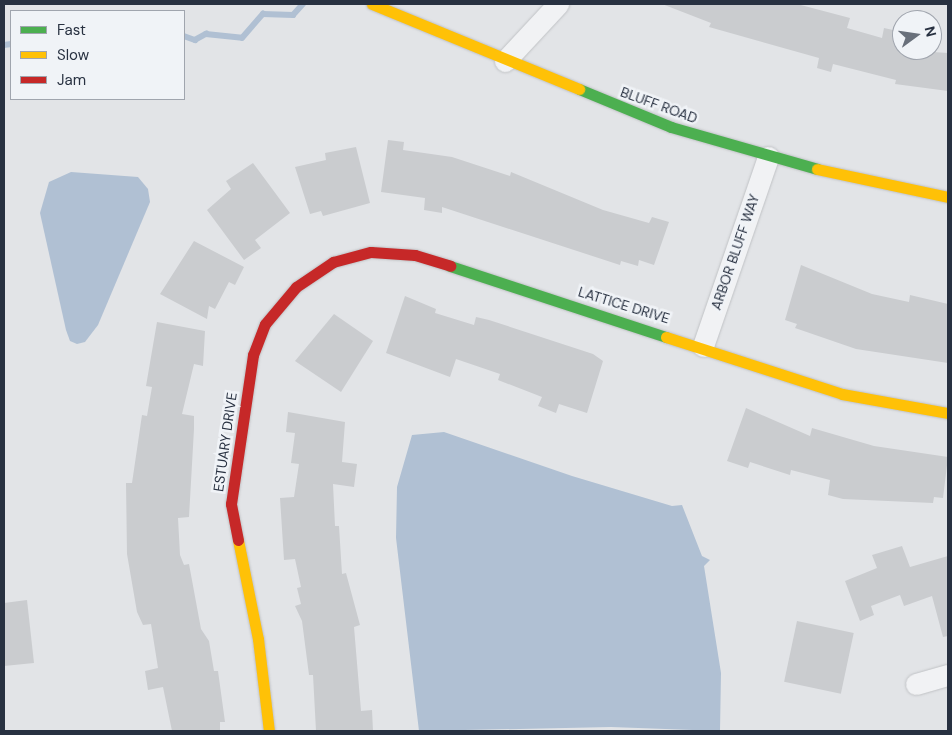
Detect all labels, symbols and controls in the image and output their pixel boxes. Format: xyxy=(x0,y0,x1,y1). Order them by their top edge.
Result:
legend xyxy=(10,10,185,100)
north arrow xyxy=(892,10,942,60)
text: Fast xyxy=(57,20,86,40)
text: N xyxy=(921,24,941,39)
text: Slow xyxy=(57,45,89,65)
text: Jam xyxy=(57,70,86,90)
street label: BLUFF ROAD xyxy=(618,83,700,127)
street label: ARBOR BLUFF WAY xyxy=(707,192,763,312)
street label: LATTICE DRIVE xyxy=(576,283,672,327)
street label: ESTUARY DRIVE xyxy=(210,391,240,493)

